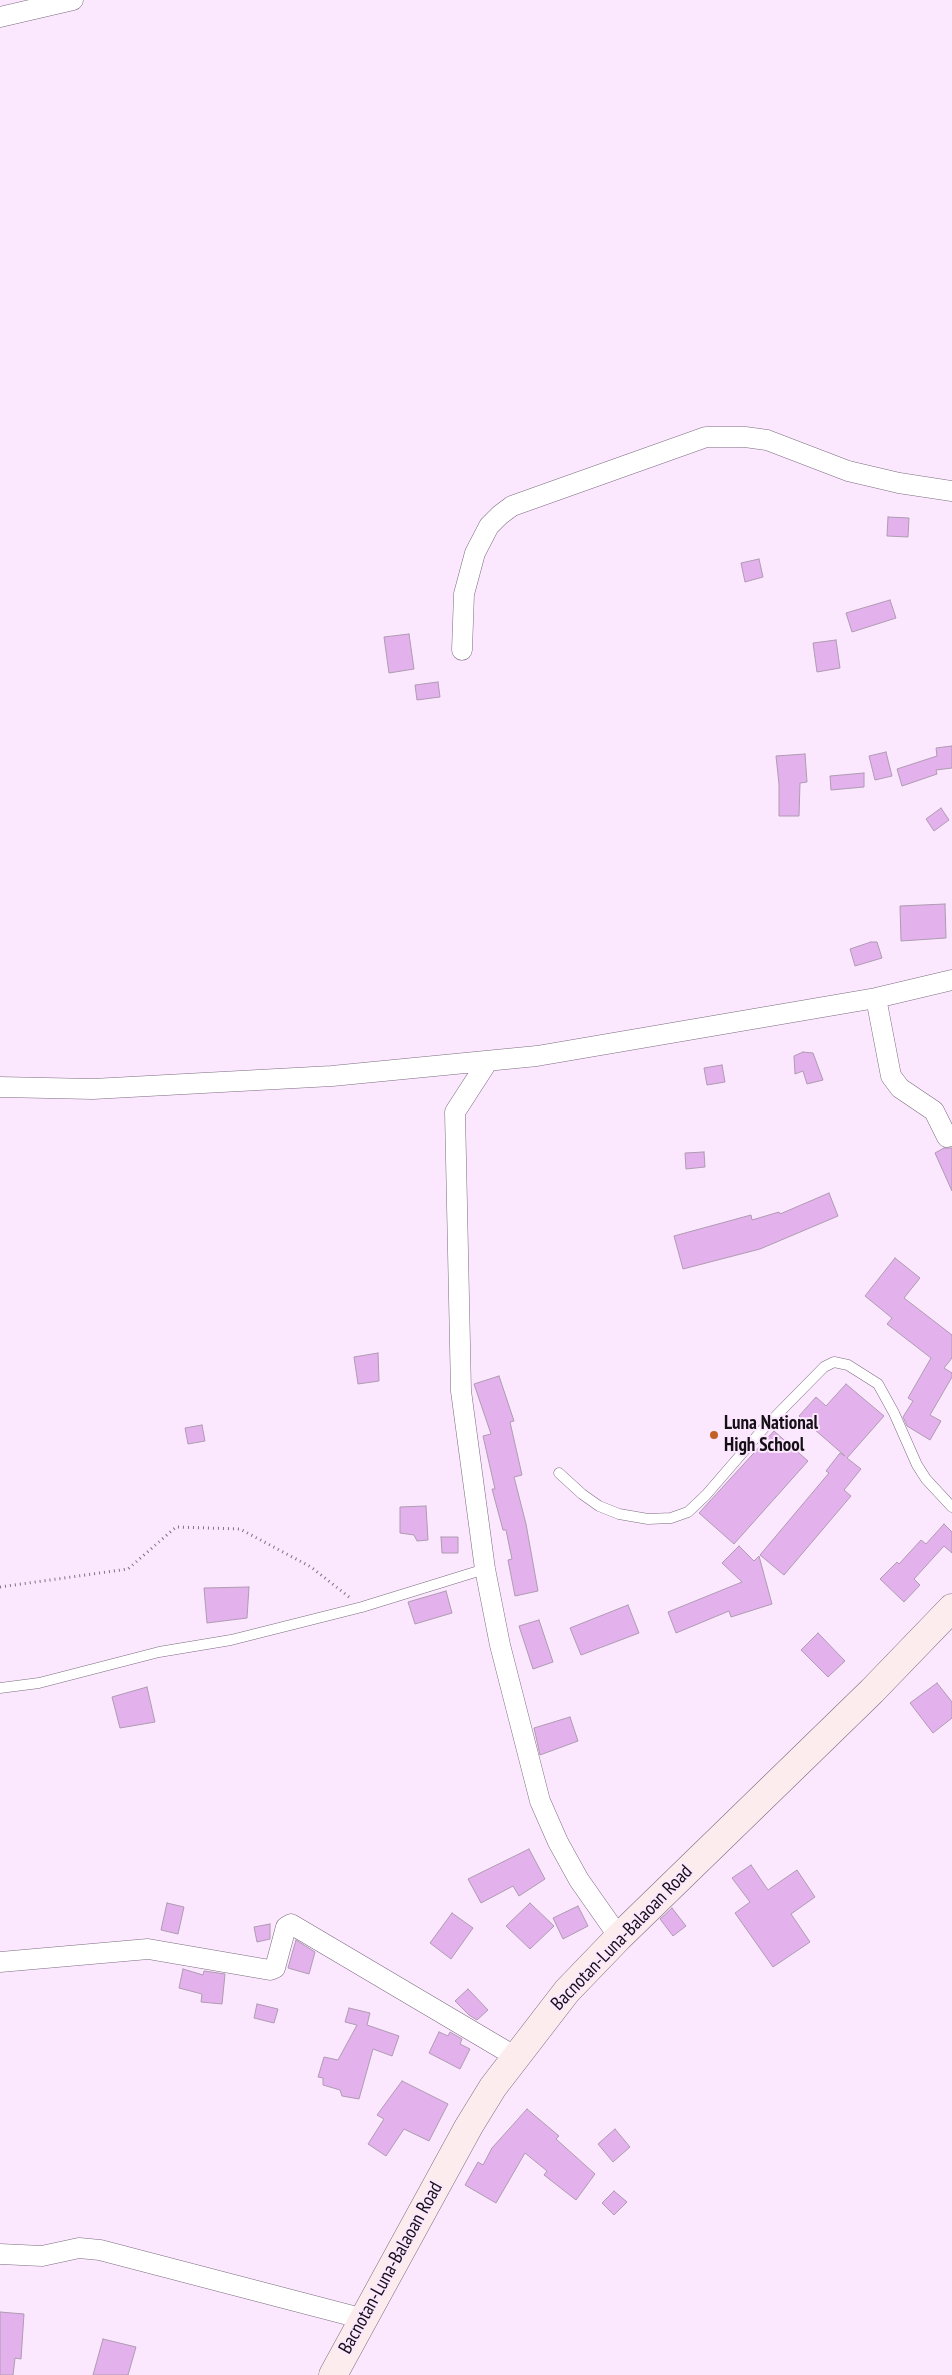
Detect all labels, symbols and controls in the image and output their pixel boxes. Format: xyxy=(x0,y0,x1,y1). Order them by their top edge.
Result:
place label: Luna National High School xyxy=(724,1413,818,1457)
marker: Luna National High School xyxy=(708,1429,720,1441)
street label: Bacnotan-Luna-Balaoan Road xyxy=(547,1861,697,2015)
street label: Bacnotan-Luna-Balaoan Road xyxy=(334,2178,448,2358)

